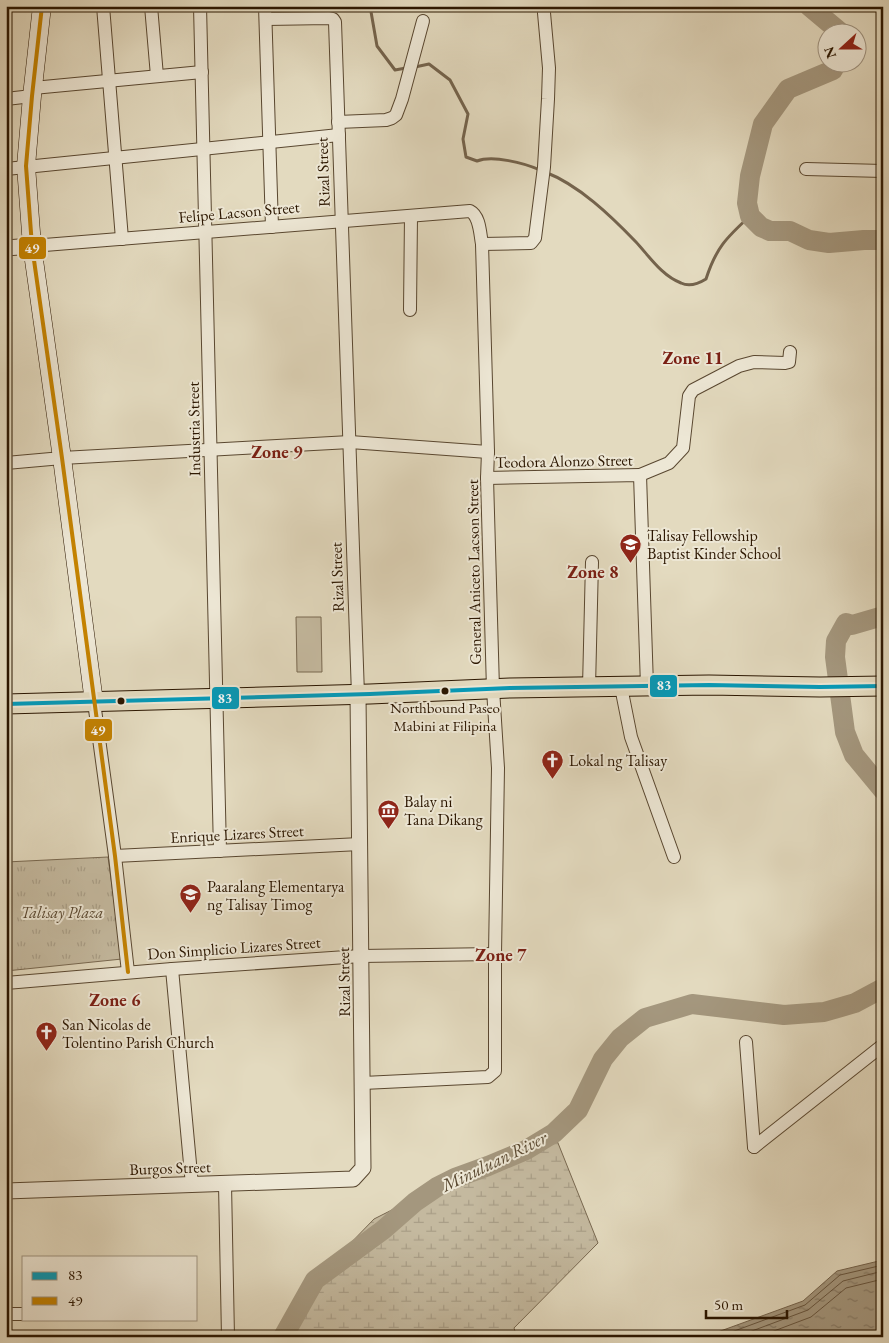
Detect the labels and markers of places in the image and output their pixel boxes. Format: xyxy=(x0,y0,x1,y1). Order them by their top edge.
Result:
place label: Talisay Fellowship Baptist Kinder School xyxy=(647,525,781,564)
school or university icon: Talisay Fellowship Baptist Kinder School xyxy=(619,532,643,563)
marker: Northbound Paseo Mabini at Filipina xyxy=(440,686,450,696)
unlabelled marker xyxy=(116,696,126,706)
place label: Northbound Paseo Mabini at Filipina xyxy=(390,698,500,735)
church icon: Lokal ng Talisay xyxy=(541,748,565,779)
place label: Lokal ng Talisay xyxy=(569,750,668,771)
place label: Balay ni Tana Dikang xyxy=(404,791,484,830)
museum icon: Balay ni Tana Dikang xyxy=(376,798,400,829)
place label: Paaralang Elementarya ng Talisay Timog xyxy=(207,876,345,915)
school or university icon: Paaralang Elementarya ng Talisay Timog xyxy=(179,883,203,914)
place label: San Nicolas de Tolentino Parish Church xyxy=(62,1014,214,1053)
church icon: San Nicolas de Tolentino Parish Church xyxy=(34,1021,58,1052)

